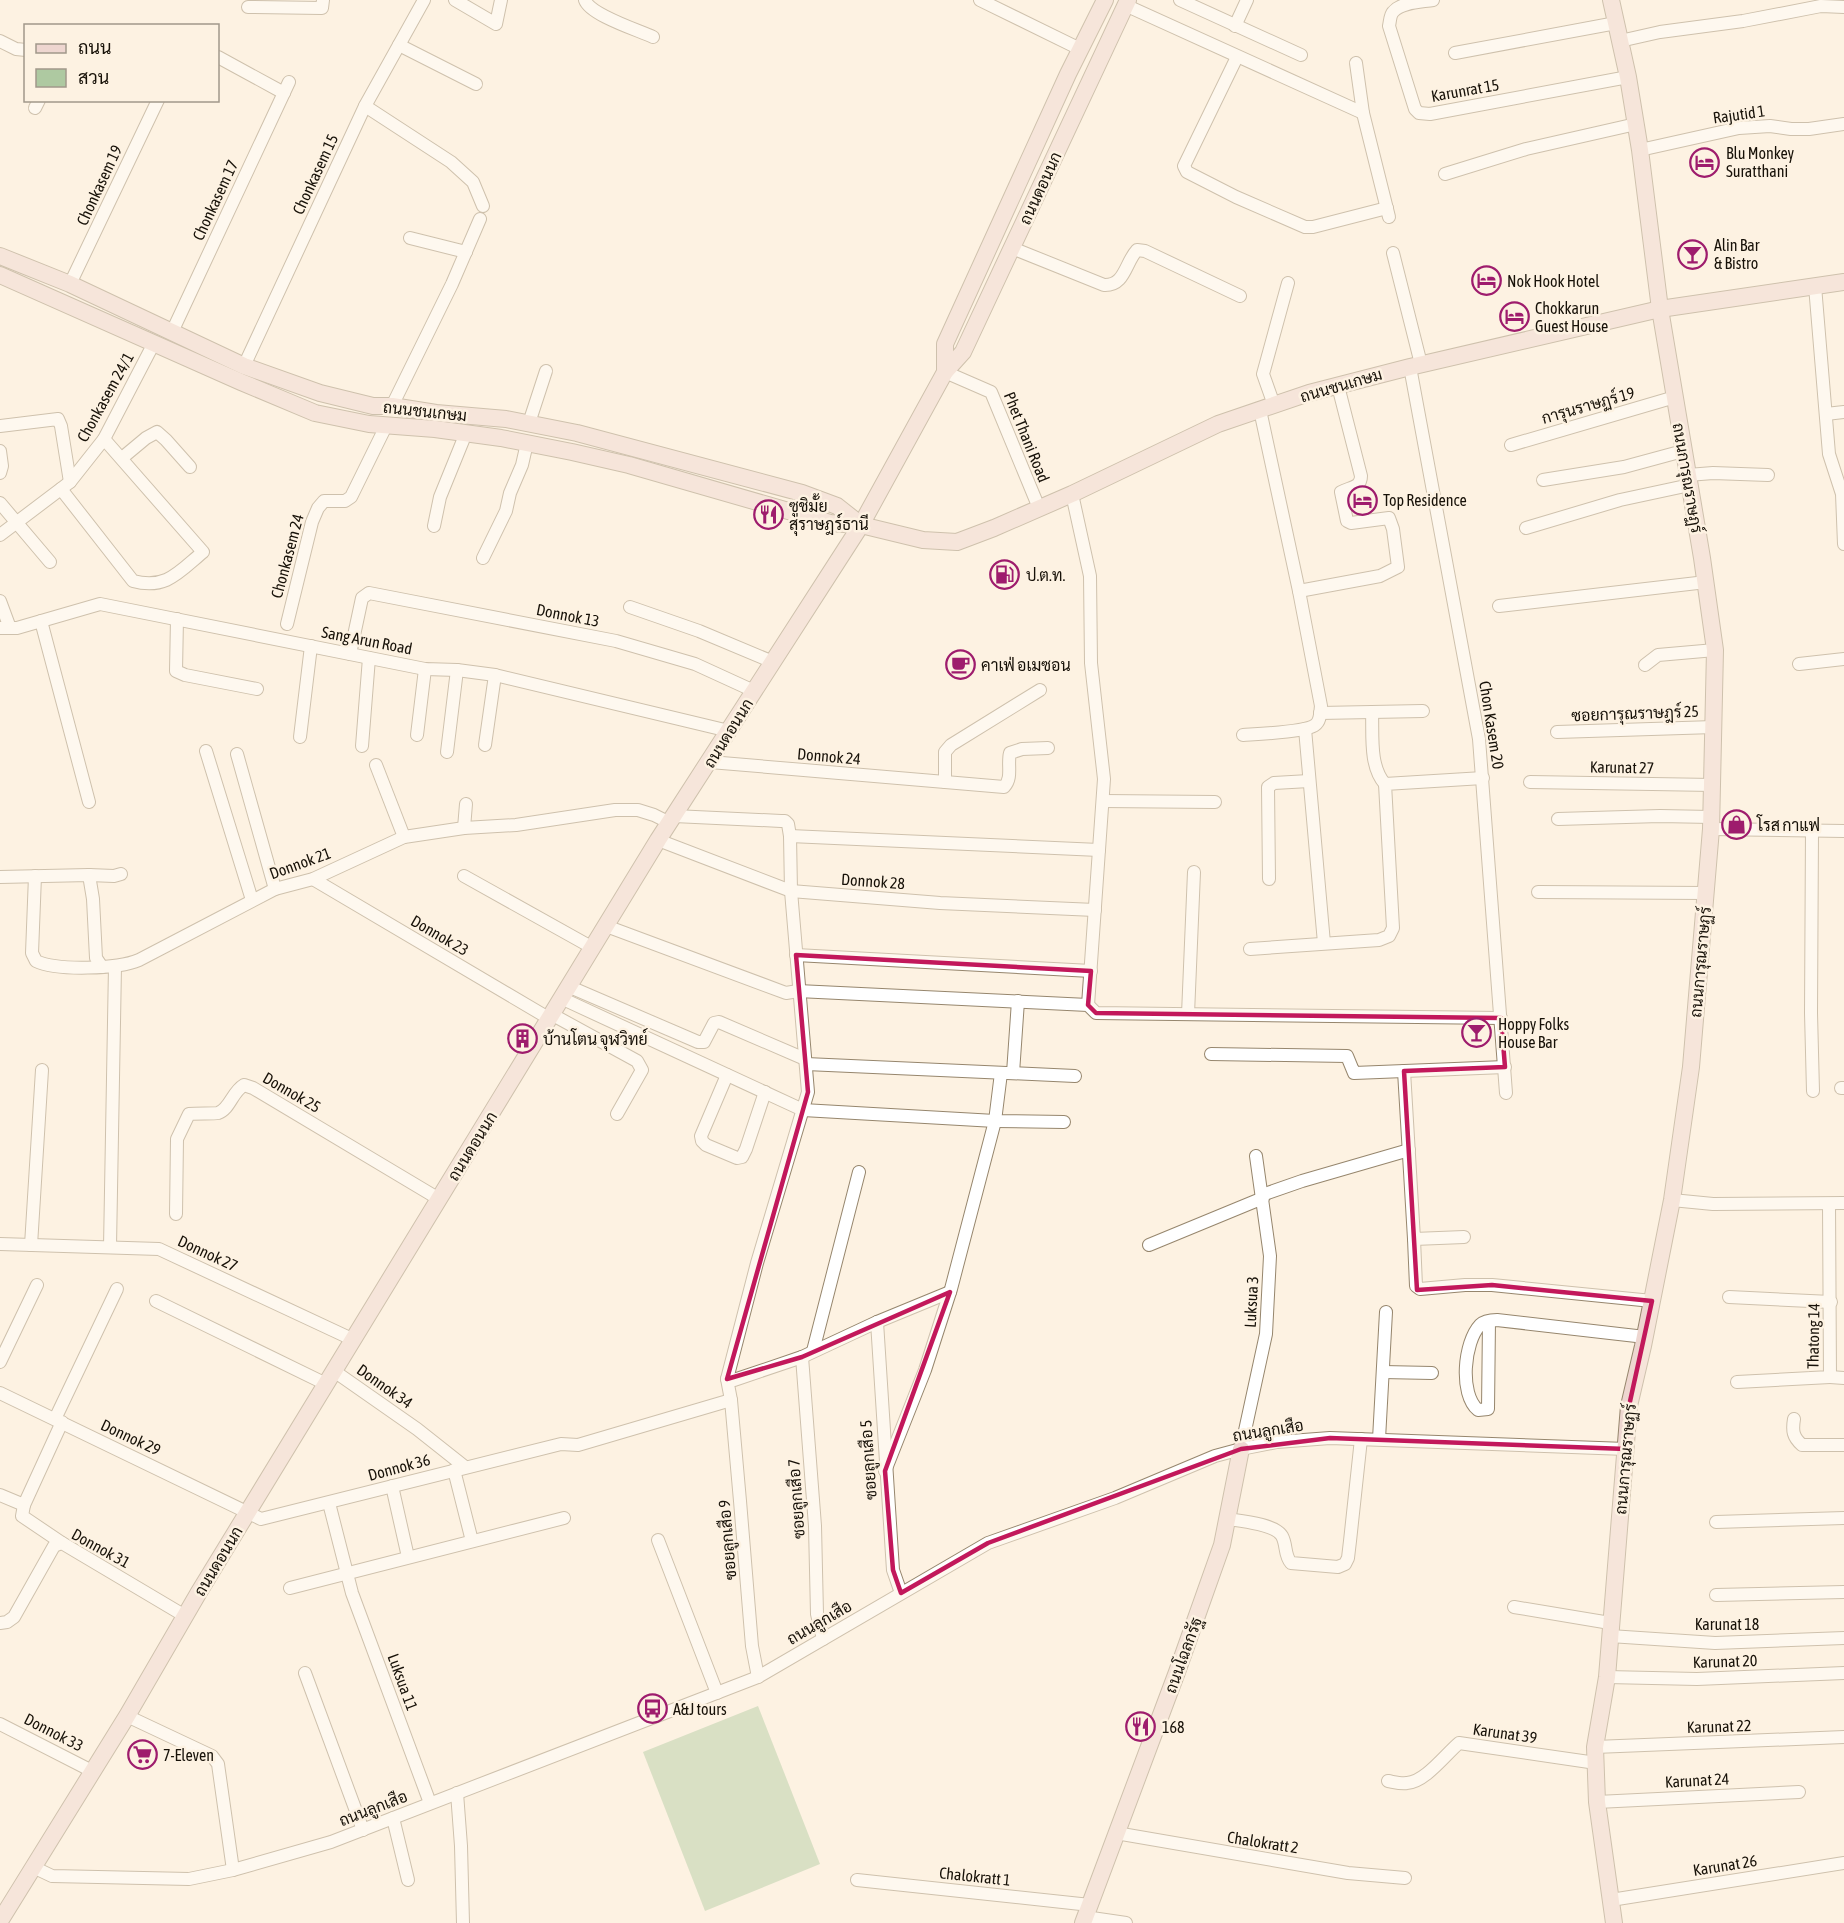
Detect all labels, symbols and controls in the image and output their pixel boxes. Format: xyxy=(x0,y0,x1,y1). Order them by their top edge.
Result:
legend xyxy=(24,24,219,102)
text: ถนน xyxy=(78,37,111,58)
text: สวน xyxy=(78,67,109,88)
street label: Karunrat 15 xyxy=(1430,75,1500,105)
street label: Rajutid 1 xyxy=(1712,101,1766,128)
street label: Chonkasem 15 xyxy=(289,131,341,217)
street label: Chonkasem 19 xyxy=(73,142,125,228)
place label: Blu Monkey Suratthani xyxy=(1726,144,1795,180)
hotel icon: Blu Monkey Suratthani xyxy=(1689,146,1721,178)
street label: ถนนดอนนก xyxy=(1015,149,1065,227)
street label: Chonkasem 17 xyxy=(189,157,241,243)
place label: Alin Bar & Bistro xyxy=(1714,236,1760,272)
bar icon: Alin Bar & Bistro xyxy=(1677,238,1709,270)
hotel icon: Nok Hook Hotel xyxy=(1470,265,1502,297)
place label: Nok Hook Hotel xyxy=(1507,272,1600,290)
place label: Chokkarun Guest House xyxy=(1535,299,1608,335)
hotel icon: Chokkarun Guest House xyxy=(1498,301,1530,333)
street label: Chonkasem 24/1 xyxy=(73,349,137,445)
street label: ถนนชนเกษม xyxy=(1298,365,1384,405)
street label: การุนราษฏร์ 19 xyxy=(1539,380,1637,430)
street label: Phet Thani Road xyxy=(1001,389,1053,485)
street label: ถนนชนเกษม xyxy=(382,398,468,424)
street label: ถนนการุณราษฏร์ xyxy=(1666,421,1710,535)
hotel icon: Top Residence xyxy=(1346,484,1378,516)
place label: Top Residence xyxy=(1383,491,1467,510)
place label: ซูชิมั้ย สุราษฎร์ธานี xyxy=(789,493,869,536)
restaurant icon: ซูชิมั้ย สุราษฎร์ธานี xyxy=(752,499,784,531)
street label: Chonkasem 24 xyxy=(267,512,307,600)
fuel station icon: ป.ต.ท. xyxy=(989,559,1021,591)
place label: ป.ต.ท. xyxy=(1026,566,1065,584)
street label: Donnok 13 xyxy=(535,600,601,630)
street label: Sang Arun Road xyxy=(320,622,414,659)
cafe icon: คาเฟ่ อเมซอน xyxy=(944,649,976,681)
place label: คาเฟ่ อเมซอน xyxy=(981,656,1071,674)
street label: Chon Kasem 20 xyxy=(1476,680,1508,770)
street label: ถนนดอนนก xyxy=(700,695,756,771)
street label: ซอยการุณราษฎร์ 25 xyxy=(1571,699,1699,727)
street label: Donnok 24 xyxy=(796,744,862,768)
street label: Karunat 27 xyxy=(1590,757,1654,777)
shop icon: โรส กาแฟ xyxy=(1720,809,1752,841)
place label: โรส กาแฟ xyxy=(1756,814,1820,834)
street label: Donnok 21 xyxy=(267,844,333,882)
street label: Donnok 28 xyxy=(841,870,905,892)
street label: ถนนการุณราษฏร์ xyxy=(1683,905,1717,1019)
street label: Donnok 23 xyxy=(408,911,472,959)
place label: Hoppy Folks House Bar xyxy=(1498,1015,1570,1051)
bar icon: Hoppy Folks House Bar xyxy=(1461,1017,1493,1049)
building icon: บ้านโตน จุฬวิทย์ xyxy=(506,1023,538,1055)
place label: บ้านโตน จุฬวิทย์ xyxy=(543,1027,648,1051)
street label: Donnok 25 xyxy=(260,1068,324,1116)
street label: ถนนดอนนก xyxy=(444,1108,500,1184)
street label: Donnok 27 xyxy=(175,1231,241,1275)
street label: Luksua 3 xyxy=(1241,1276,1261,1328)
street label: Thatong 14 xyxy=(1803,1303,1824,1369)
street label: Donnok 34 xyxy=(354,1360,416,1412)
street label: ถนนการุณราษฏร์ xyxy=(1608,1402,1642,1516)
street label: Donnok 29 xyxy=(98,1415,164,1459)
street label: ถนนลูกเสือ xyxy=(1231,1415,1305,1447)
street label: ซอยลูกเสือ 5 xyxy=(855,1419,883,1501)
street label: Donnok 36 xyxy=(366,1450,432,1484)
street label: ซอยลูกเสือ 7 xyxy=(783,1458,811,1540)
street label: ซอยลูกเสือ 9 xyxy=(714,1499,742,1581)
street label: ถนนดอนนก xyxy=(190,1523,246,1599)
street label: Donnok 31 xyxy=(69,1525,133,1571)
street label: ถนนลูกเสือ xyxy=(783,1595,856,1650)
street label: ถนนโฉลกรัฐ xyxy=(1159,1614,1207,1696)
street label: Karunat 18 xyxy=(1695,1615,1759,1633)
street label: Luksua 11 xyxy=(384,1651,422,1713)
street label: Karunat 20 xyxy=(1692,1651,1758,1671)
bus stop icon: A&J tours xyxy=(636,1693,668,1725)
place label: A&J tours xyxy=(673,1700,727,1718)
street label: Donnok 33 xyxy=(21,1709,87,1755)
restaurant icon: 168 xyxy=(1125,1711,1157,1743)
street label: Karunat 22 xyxy=(1686,1716,1752,1736)
place label: 168 xyxy=(1162,1718,1185,1736)
street label: Karunat 39 xyxy=(1472,1720,1538,1746)
supermarket icon: 7-Eleven xyxy=(126,1739,158,1771)
place label: 7-Eleven xyxy=(163,1746,214,1764)
street label: Karunat 24 xyxy=(1664,1769,1730,1791)
street label: ถนนลูกเสือ xyxy=(336,1786,411,1832)
street label: Chalokratt 2 xyxy=(1226,1827,1300,1857)
street label: Karunat 26 xyxy=(1692,1851,1758,1879)
street label: Chalokratt 1 xyxy=(938,1863,1012,1889)

